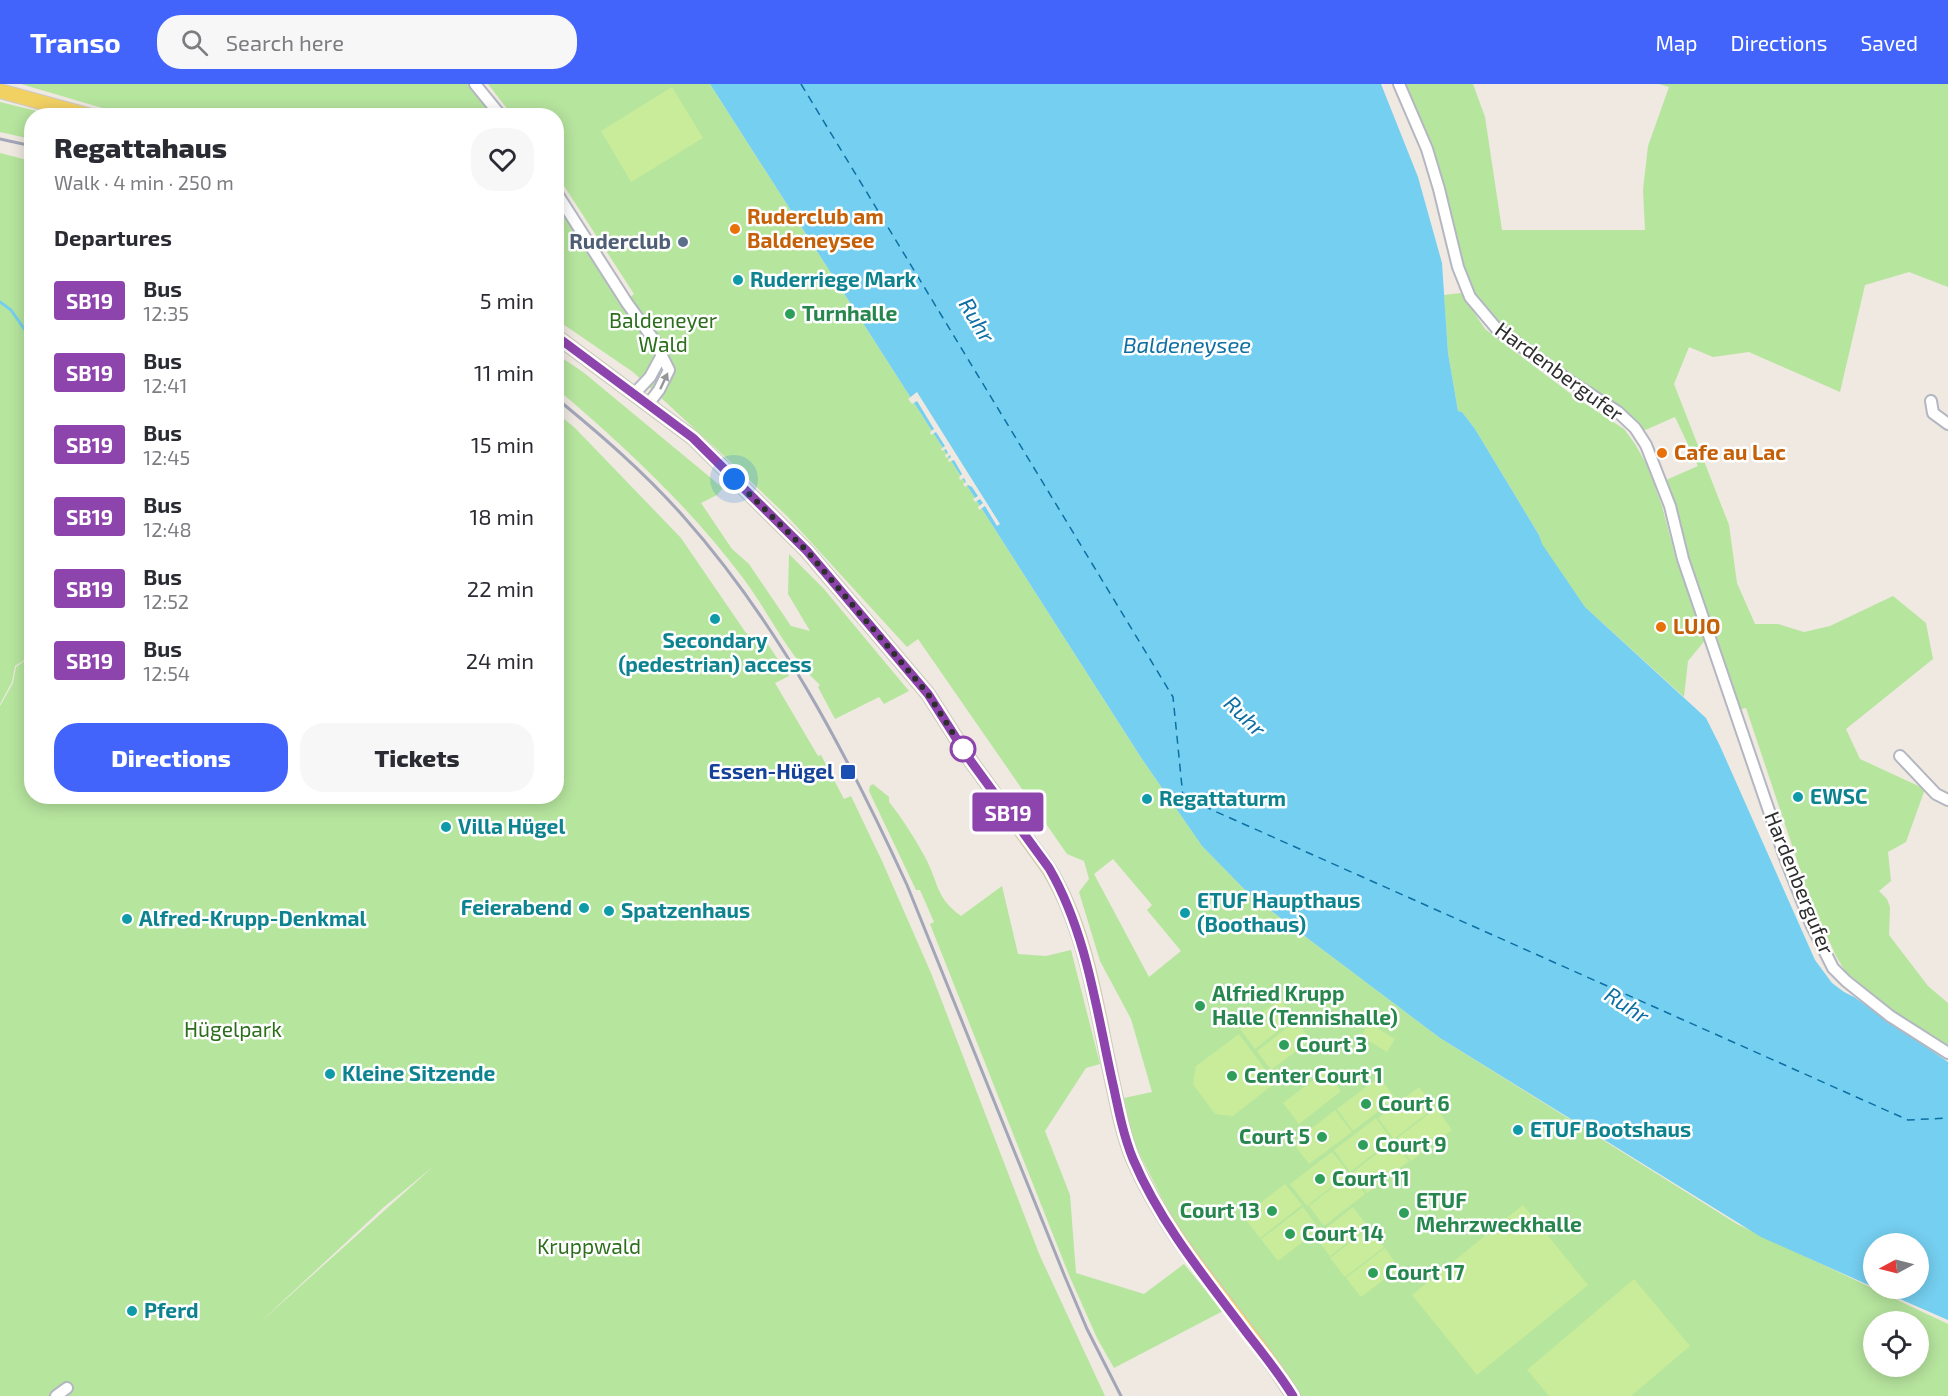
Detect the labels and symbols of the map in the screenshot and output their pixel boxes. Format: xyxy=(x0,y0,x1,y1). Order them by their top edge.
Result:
place label: Ruderclub am Baldeneysee xyxy=(747,203,884,253)
marker: Ruderclub am Baldeneysee xyxy=(728,222,742,236)
place label: Ruderclub xyxy=(569,228,671,253)
marker: Ruderclub xyxy=(676,235,690,249)
place label: Ruderriege Mark xyxy=(750,266,917,291)
marker: Ruderriege Mark xyxy=(731,273,745,287)
water label: Ruhr xyxy=(954,292,1002,348)
place label: Turnhalle xyxy=(802,300,897,325)
park label: Baldeneyer Wald xyxy=(609,307,718,356)
marker: Turnhalle xyxy=(783,307,797,321)
street label: Hardenbergufer xyxy=(1491,316,1629,426)
water label: Baldeneysee xyxy=(1123,331,1251,358)
one-way arrow xyxy=(659,372,668,389)
place label: Cafe au Lac xyxy=(1674,439,1786,464)
marker: Cafe au Lac xyxy=(1655,446,1669,460)
your location xyxy=(719,464,749,494)
marker: Secondary (pedestrian) access xyxy=(708,612,722,626)
place label: LUJO xyxy=(1673,613,1720,638)
marker: LUJO xyxy=(1654,620,1668,634)
place label: Secondary (pedestrian) access xyxy=(618,627,812,676)
water label: Ruhr xyxy=(1220,689,1273,742)
unlabelled marker xyxy=(950,736,976,762)
place label: Essen-Hügel xyxy=(709,758,834,783)
marker: Essen-Hügel xyxy=(839,763,857,781)
place label: EWSC xyxy=(1810,783,1867,808)
place label: Regattaturm xyxy=(1159,785,1286,810)
marker: EWSC xyxy=(1791,790,1805,804)
line badge: SB19 xyxy=(966,792,1050,832)
marker: Regattaturm xyxy=(1140,792,1154,806)
street label: Hardenbergufer xyxy=(1760,807,1841,958)
place label: Villa Hügel xyxy=(458,813,565,838)
marker: Villa Hügel xyxy=(439,820,453,834)
place label: ETUF Haupthaus (Boothaus) xyxy=(1197,887,1360,936)
place label: Feierabend xyxy=(461,894,572,919)
place label: Spatzenhaus xyxy=(621,897,750,922)
marker: Feierabend xyxy=(577,901,591,915)
marker: Spatzenhaus xyxy=(602,904,616,918)
place label: Alfred-Krupp-Denkmal xyxy=(139,905,366,930)
marker: ETUF Haupthaus (Boothaus) xyxy=(1178,906,1192,920)
marker: Alfred-Krupp-Denkmal xyxy=(120,912,134,926)
place label: Alfried Krupp Halle (Tennishalle) xyxy=(1212,980,1398,1029)
water label: Ruhr xyxy=(1601,980,1656,1029)
marker: Alfried Krupp Halle (Tennishalle) xyxy=(1193,999,1207,1013)
park label: Hügelpark xyxy=(184,1016,282,1041)
place label: Court 3 xyxy=(1296,1031,1367,1056)
marker: Court 3 xyxy=(1277,1038,1291,1052)
place label: Kleine Sitzende xyxy=(342,1060,496,1085)
place label: Center Court 1 xyxy=(1244,1062,1383,1087)
marker: Kleine Sitzende xyxy=(323,1067,337,1081)
marker: Center Court 1 xyxy=(1225,1069,1239,1083)
place label: Court 6 xyxy=(1378,1090,1450,1115)
marker: Court 6 xyxy=(1359,1097,1373,1111)
place label: ETUF Bootshaus xyxy=(1530,1116,1691,1141)
place label: Court 5 xyxy=(1239,1123,1310,1148)
marker: ETUF Bootshaus xyxy=(1511,1123,1525,1137)
marker: Court 5 xyxy=(1315,1130,1329,1144)
place label: Court 9 xyxy=(1375,1131,1447,1156)
marker: Court 9 xyxy=(1356,1138,1370,1152)
place label: Court 11 xyxy=(1332,1165,1409,1190)
marker: Court 11 xyxy=(1313,1172,1327,1186)
place label: ETUF Mehrzweckhalle xyxy=(1416,1187,1582,1236)
place label: Court 13 xyxy=(1180,1197,1260,1222)
marker: Court 13 xyxy=(1265,1204,1279,1218)
marker: ETUF Mehrzweckhalle xyxy=(1397,1206,1411,1220)
place label: Court 14 xyxy=(1302,1220,1384,1245)
marker: Court 14 xyxy=(1283,1227,1297,1241)
park label: Kruppwald xyxy=(537,1233,641,1258)
north arrow xyxy=(1863,1233,1929,1299)
place label: Court 17 xyxy=(1385,1259,1464,1284)
marker: Court 17 xyxy=(1366,1266,1380,1280)
place label: Pferd xyxy=(144,1297,199,1322)
marker: Pferd xyxy=(125,1304,139,1318)

